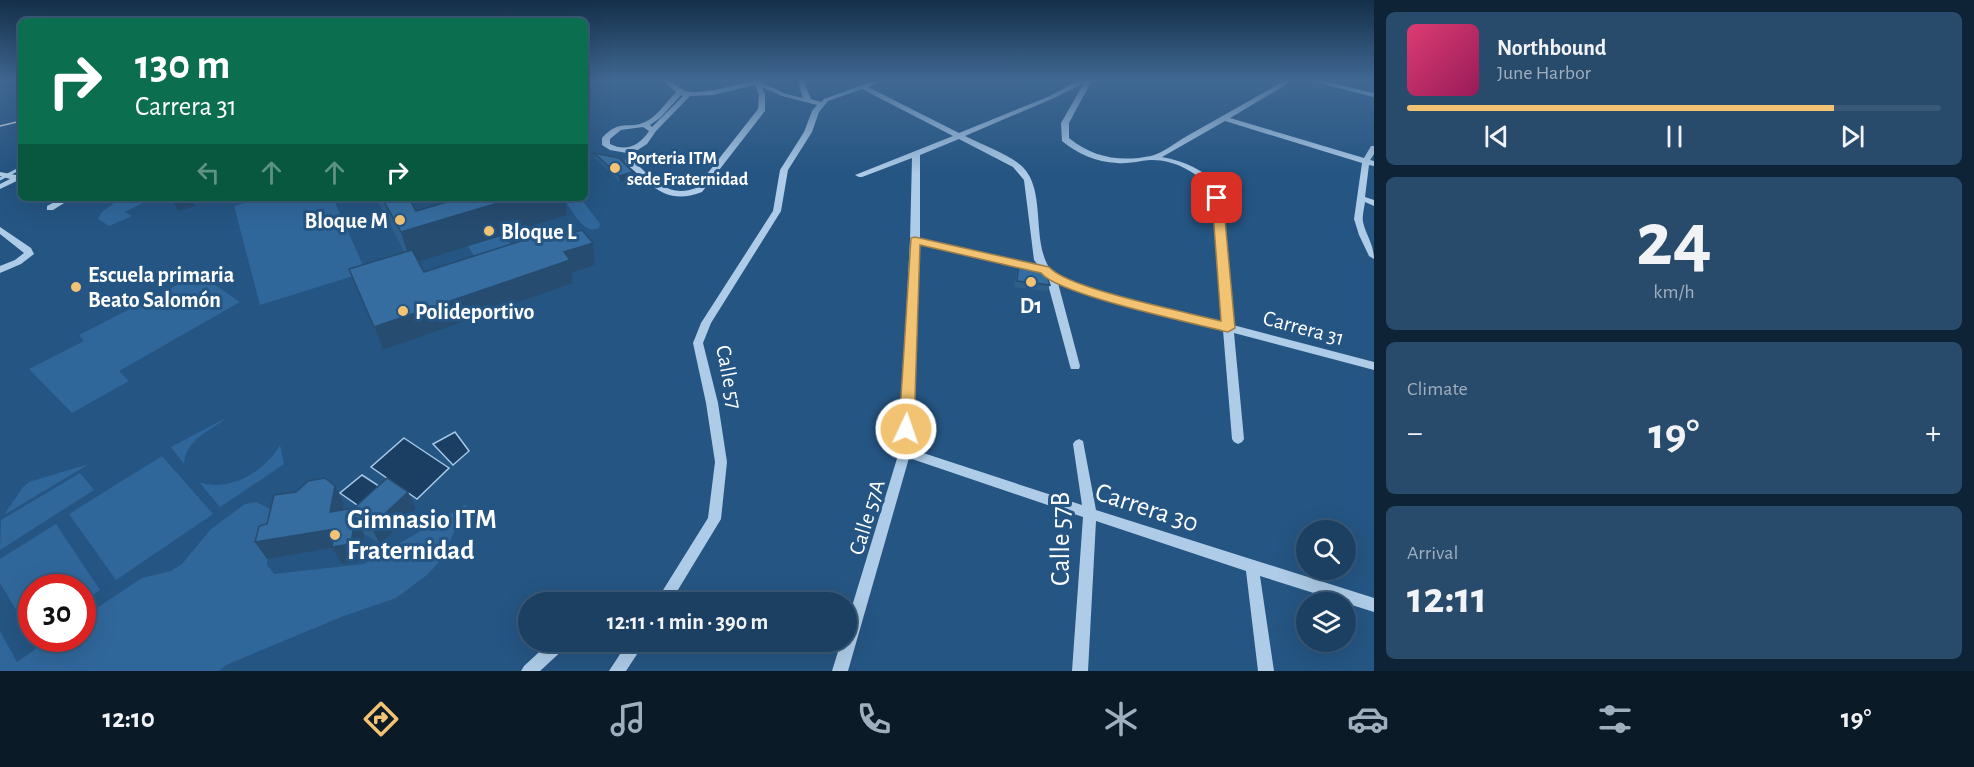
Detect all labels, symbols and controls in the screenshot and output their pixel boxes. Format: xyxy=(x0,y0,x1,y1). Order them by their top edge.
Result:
text: Northbound xyxy=(1497,37,1606,59)
icon: right xyxy=(36,42,114,120)
text: 130 m xyxy=(135,44,230,86)
text: June Harbor xyxy=(1497,63,1591,83)
text: Carrera 31 xyxy=(135,93,237,120)
icon: previous xyxy=(1480,120,1513,153)
icon: pause xyxy=(1658,120,1691,153)
icon: next xyxy=(1836,120,1869,153)
place label: Porteria ITM sede Fraternidad xyxy=(627,150,749,189)
icon: left xyxy=(192,156,225,189)
icon: ahead xyxy=(255,156,288,189)
icon: ahead xyxy=(318,156,351,189)
icon: right xyxy=(381,156,414,189)
marker: Porteria ITM sede Fraternidad xyxy=(608,161,622,175)
pin xyxy=(1191,172,1242,223)
icon: arrive xyxy=(1200,181,1233,214)
text: 24 xyxy=(1636,202,1712,280)
place label: Bloque M xyxy=(304,210,388,232)
marker: Bloque M xyxy=(393,213,407,227)
place label: Bloque L xyxy=(501,221,577,243)
marker: Bloque L xyxy=(482,224,496,238)
place label: Escuela primaria Beato Salomón xyxy=(88,264,235,311)
marker: D1 xyxy=(1024,275,1038,289)
marker: Escuela primaria Beato Salomón xyxy=(69,280,83,294)
text: km/h xyxy=(1653,282,1695,302)
place label: D1 xyxy=(1020,295,1042,317)
place label: Polideportivo xyxy=(415,301,534,323)
marker: Polideportivo xyxy=(396,304,410,318)
street label: Carrera 31 xyxy=(1261,307,1347,349)
street label: Calle 57 xyxy=(712,343,746,411)
text: Climate xyxy=(1407,379,1468,399)
position arrow xyxy=(874,397,938,461)
text: 19° xyxy=(1648,412,1700,457)
text: − xyxy=(1407,417,1423,450)
text: + xyxy=(1925,417,1941,450)
street label: Calle 57A xyxy=(845,477,889,557)
street label: Carrera 30 xyxy=(1092,478,1202,537)
street label: Calle 57B xyxy=(1047,492,1074,586)
place label: Gimnasio ITM Fraternidad xyxy=(347,506,497,564)
map controls xyxy=(1296,520,1356,652)
button: search xyxy=(1296,520,1356,580)
marker: Gimnasio ITM Fraternidad xyxy=(328,528,342,542)
text: Arrival xyxy=(1407,543,1458,563)
speed limit sign: 30 xyxy=(18,574,96,652)
text: 12:11 xyxy=(1407,576,1487,621)
button: layers xyxy=(1296,592,1356,652)
text: 12:11 · 1 min · 390 m xyxy=(607,611,768,633)
icon: directions xyxy=(360,698,402,740)
icon: music xyxy=(607,698,649,740)
icon: phone xyxy=(853,698,895,740)
icon: climate xyxy=(1100,698,1142,740)
icon: car xyxy=(1347,698,1389,740)
icon: filters xyxy=(1594,698,1636,740)
text: 12:10 xyxy=(102,705,155,732)
text: 19° xyxy=(1841,705,1872,732)

